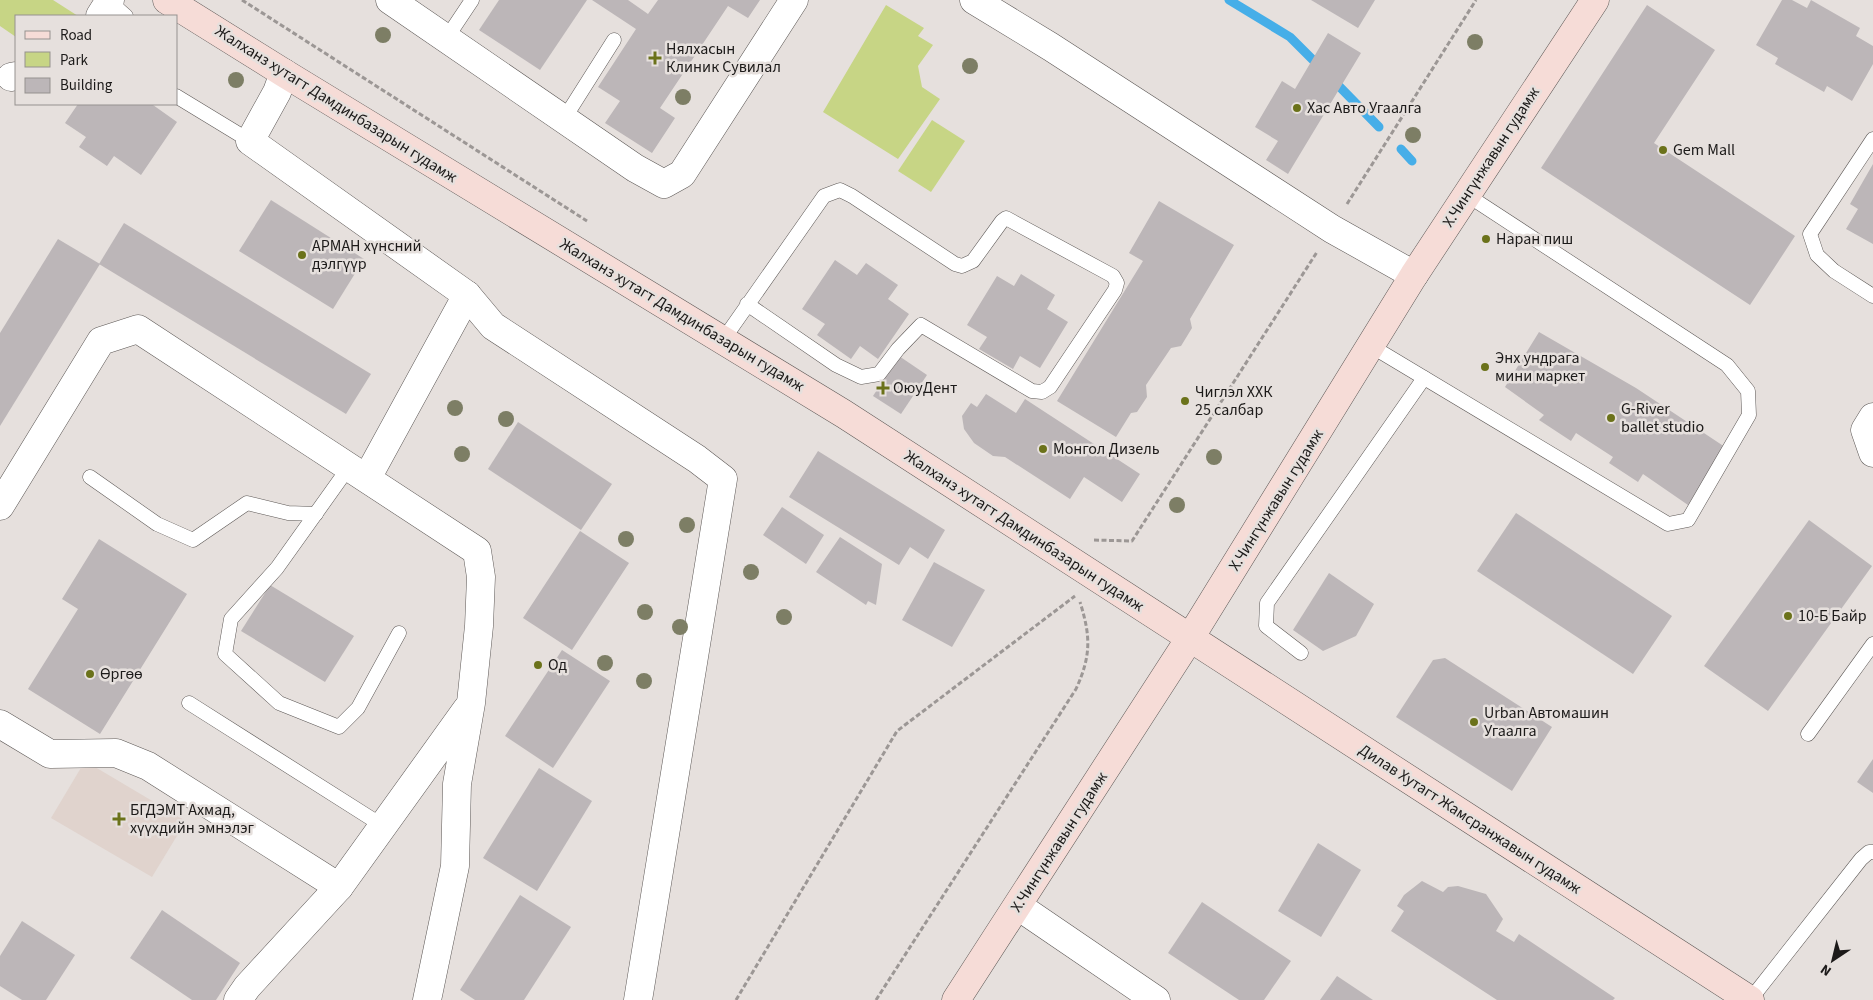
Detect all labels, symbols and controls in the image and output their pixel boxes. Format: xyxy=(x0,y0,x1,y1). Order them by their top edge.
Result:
legend xyxy=(15,15,178,105)
street label: Жалханз хутагт Дамдинбазарын гудамж xyxy=(211,20,461,188)
text: Road xyxy=(60,25,92,46)
place label: Нялхасын Клиник Сувилал xyxy=(666,38,781,78)
text: Park xyxy=(60,50,89,71)
marker: Нялхасын Клиник Сувилал xyxy=(648,51,662,65)
text: Building xyxy=(60,75,113,96)
street label: Х.Чингүнжавын гудамж xyxy=(1437,83,1545,231)
place label: Хас Авто Угаалга xyxy=(1307,97,1422,119)
marker: Хас Авто Угаалга xyxy=(1291,102,1303,114)
place label: Gem Mall xyxy=(1673,139,1735,161)
marker: Gem Mall xyxy=(1657,144,1669,156)
place label: Наран пиш xyxy=(1496,228,1573,250)
street label: Жалханз хутагт Дамдинбазарын гудамж xyxy=(556,233,808,397)
marker: Наран пиш xyxy=(1480,233,1492,245)
place label: АРМАН хүнсний дэлгүүр xyxy=(312,235,422,275)
marker: АРМАН хүнсний дэлгүүр xyxy=(296,249,308,261)
place label: Энх ундрага мини маркет xyxy=(1495,347,1585,387)
marker: Энх ундрага мини маркет xyxy=(1479,361,1491,373)
place label: ОюуДент xyxy=(893,377,957,399)
place label: Чиглэл ХХК 25 салбар xyxy=(1195,381,1273,421)
marker: ОюуДент xyxy=(877,382,889,394)
marker: Чиглэл ХХК 25 салбар xyxy=(1179,395,1191,407)
place label: G-River ballet studio xyxy=(1621,398,1704,438)
marker: G-River ballet studio xyxy=(1605,412,1617,424)
street label: Х.Чингүнжавын гудамж xyxy=(1223,425,1329,575)
place label: Монгол Дизель xyxy=(1053,438,1160,460)
marker: Монгол Дизель xyxy=(1037,443,1049,455)
street label: Жалханз хутагт Дамдинбазарын гудамж xyxy=(900,445,1148,617)
place label: 10-Б Байр xyxy=(1798,605,1867,627)
marker: 10-Б Байр xyxy=(1782,610,1794,622)
place label: Од xyxy=(548,654,568,676)
marker: Од xyxy=(532,659,544,671)
place label: Өргөө xyxy=(100,663,143,685)
marker: Өргөө xyxy=(84,668,96,680)
place label: Urban Автомашин Угаалга xyxy=(1484,702,1609,742)
marker: Urban Автомашин Угаалга xyxy=(1468,716,1480,728)
street label: Дилав Хутагт Жамсранжавын гудамж xyxy=(1355,739,1585,899)
street label: Х.Чингүнжавын гудамж xyxy=(1005,768,1113,916)
place label: БГДЭМТ Ахмад, хүүхдийн эмнэлэг xyxy=(130,799,254,839)
marker: БГДЭМТ Ахмад, хүүхдийн эмнэлэг xyxy=(112,812,126,826)
north arrow xyxy=(1808,935,1858,985)
text: N xyxy=(1817,959,1836,981)

